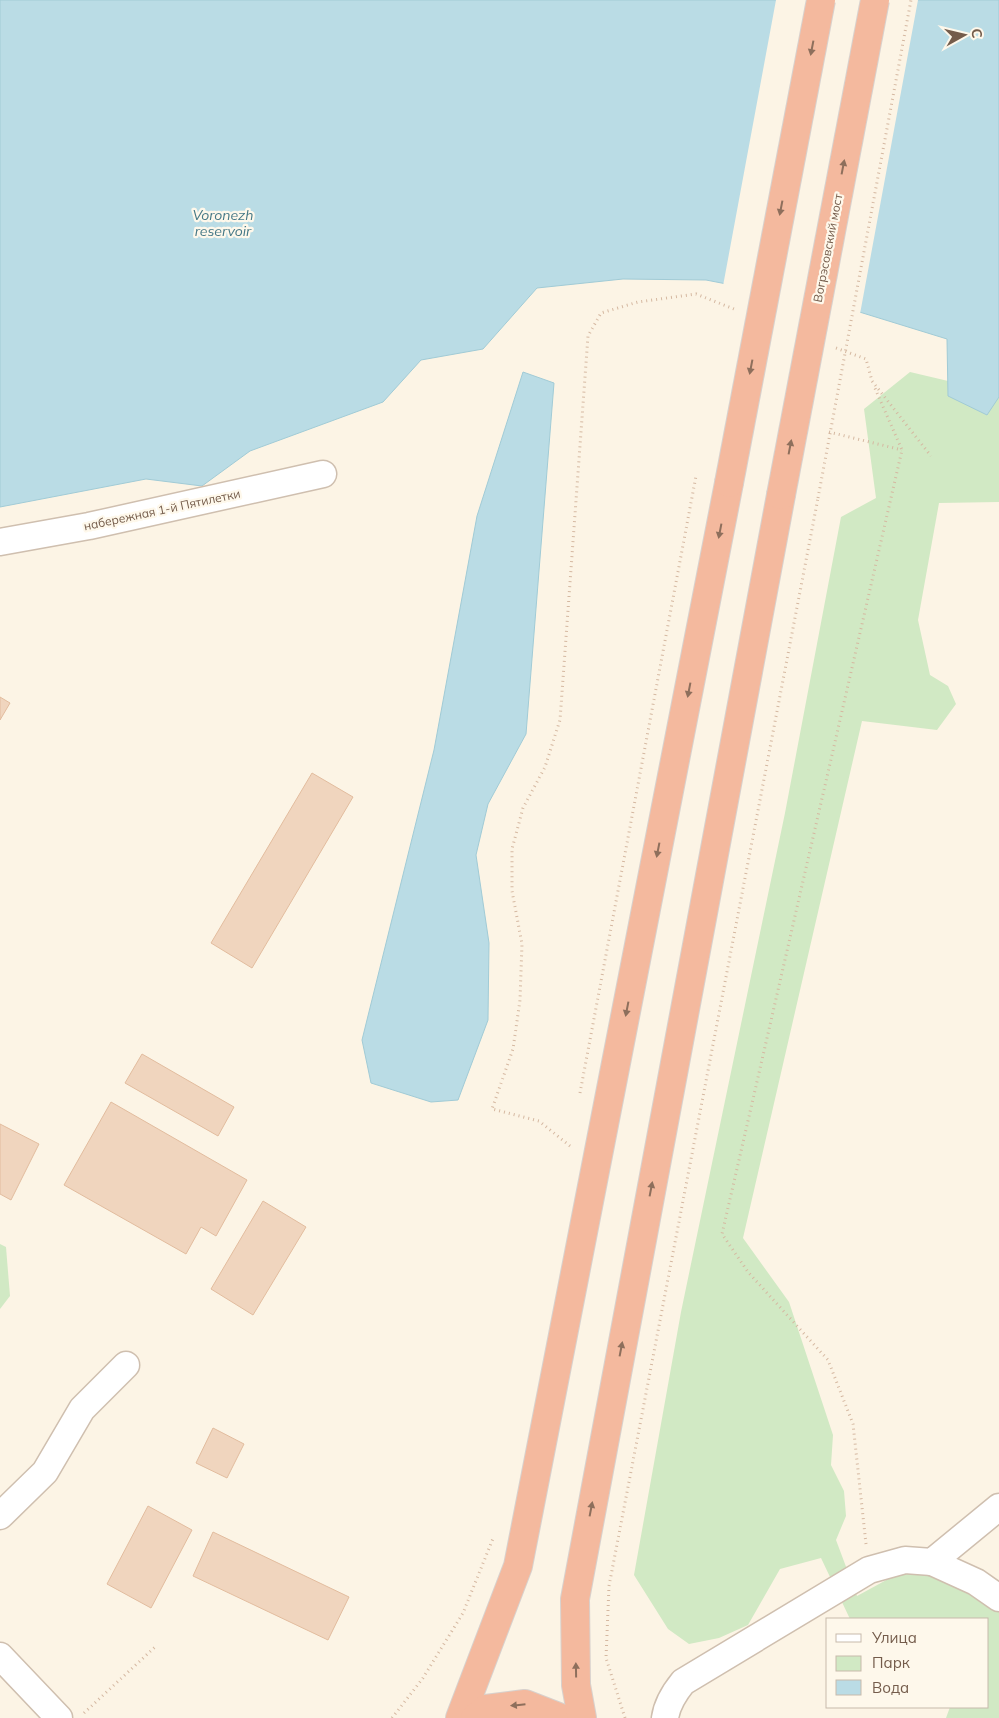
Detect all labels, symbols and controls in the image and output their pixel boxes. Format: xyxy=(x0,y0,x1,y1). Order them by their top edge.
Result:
north arrow xyxy=(939,10,989,60)
text: С xyxy=(967,27,986,39)
one-way arrow xyxy=(807,40,815,56)
one-way arrow xyxy=(839,160,847,175)
street label: Вогрэсовский мост xyxy=(810,192,845,303)
one-way arrow xyxy=(777,200,785,216)
water label: Voronezh reservoir xyxy=(192,206,254,240)
one-way arrow xyxy=(747,360,755,376)
one-way arrow xyxy=(786,439,794,455)
street label: набережная 1-й Пятилетки xyxy=(82,486,242,533)
one-way arrow xyxy=(716,523,724,538)
one-way arrow xyxy=(685,683,693,698)
one-way arrow xyxy=(654,842,662,857)
one-way arrow xyxy=(623,1002,631,1017)
one-way arrow xyxy=(648,1181,656,1197)
one-way arrow xyxy=(618,1341,626,1357)
one-way arrow xyxy=(588,1500,596,1516)
legend xyxy=(826,1618,989,1708)
text: Улица xyxy=(871,1628,917,1647)
text: Парк xyxy=(872,1653,911,1672)
one-way arrow xyxy=(572,1662,580,1678)
text: Вода xyxy=(872,1678,909,1697)
one-way arrow xyxy=(509,1701,525,1709)

